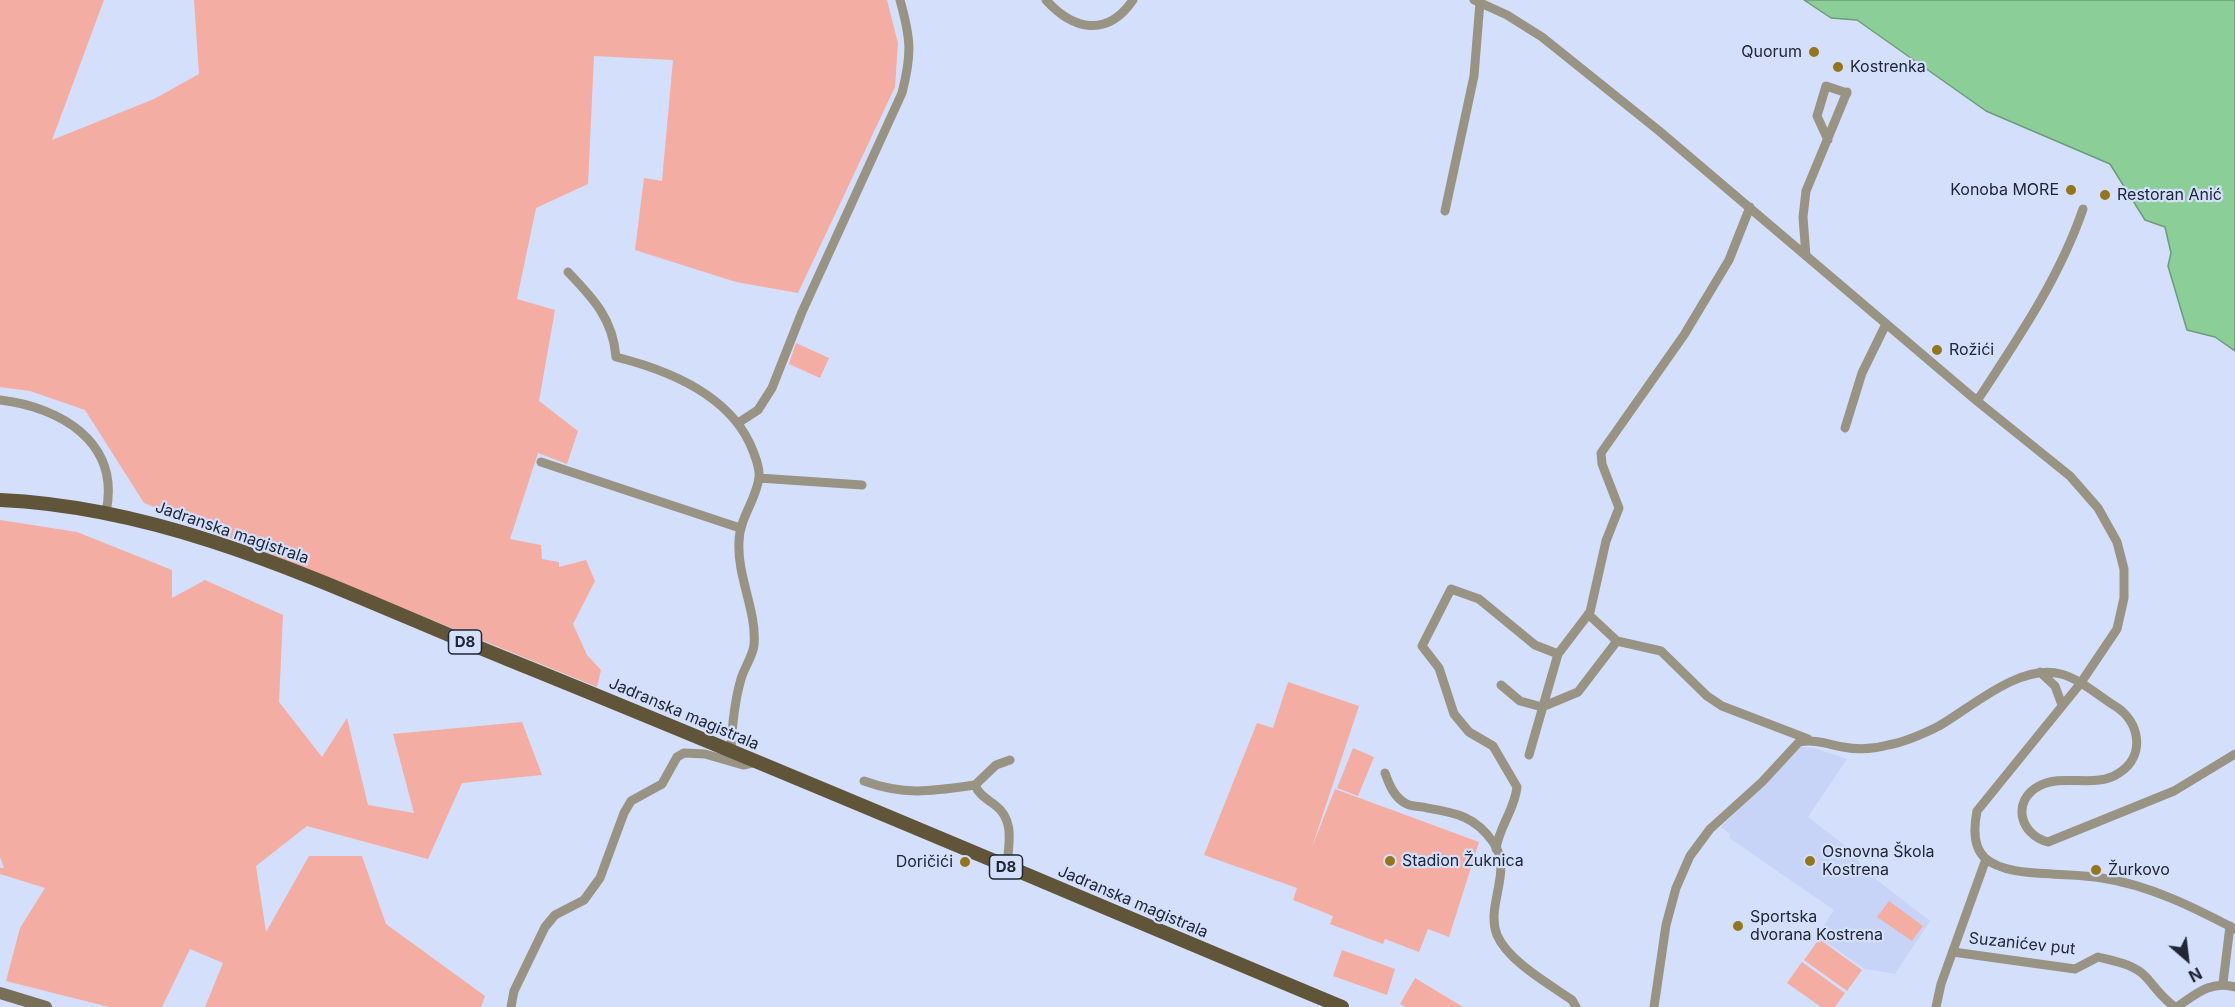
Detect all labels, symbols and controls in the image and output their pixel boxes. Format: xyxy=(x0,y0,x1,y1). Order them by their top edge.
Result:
place label: Quorum xyxy=(1741,42,1802,62)
marker: Quorum xyxy=(1807,45,1821,59)
place label: Kostrenka xyxy=(1850,57,1926,77)
marker: Kostrenka xyxy=(1831,60,1845,74)
place label: Konoba MORE xyxy=(1950,180,2059,200)
marker: Konoba MORE xyxy=(2064,183,2078,197)
place label: Restoran Anić xyxy=(2117,185,2222,205)
marker: Restoran Anić xyxy=(2098,188,2112,202)
place label: Rožići xyxy=(1949,340,1994,360)
marker: Rožići xyxy=(1930,343,1944,357)
street label: Jadranska magistrala xyxy=(153,498,311,568)
road number: D8 xyxy=(448,630,482,654)
street label: Jadranska magistrala xyxy=(606,674,762,754)
place label: Osnovna Škola Kostrena xyxy=(1822,842,1934,880)
place label: Stadion Žuknica xyxy=(1402,851,1524,871)
place label: Doričići xyxy=(896,852,953,872)
marker: Stadion Žuknica xyxy=(1383,854,1397,868)
marker: Osnovna Škola Kostrena xyxy=(1803,854,1817,868)
marker: Doričići xyxy=(958,855,972,869)
road number: D8 xyxy=(990,855,1022,879)
place label: Žurkovo xyxy=(2108,860,2170,880)
street label: Jadranska magistrala xyxy=(1055,862,1211,942)
marker: Žurkovo xyxy=(2089,863,2103,877)
place label: Sportska dvorana Kostrena xyxy=(1750,907,1883,945)
marker: Sportska dvorana Kostrena xyxy=(1731,919,1745,933)
street label: Suzanićev put xyxy=(1968,929,2076,959)
north arrow xyxy=(2157,929,2217,989)
text: N xyxy=(2185,963,2206,987)

